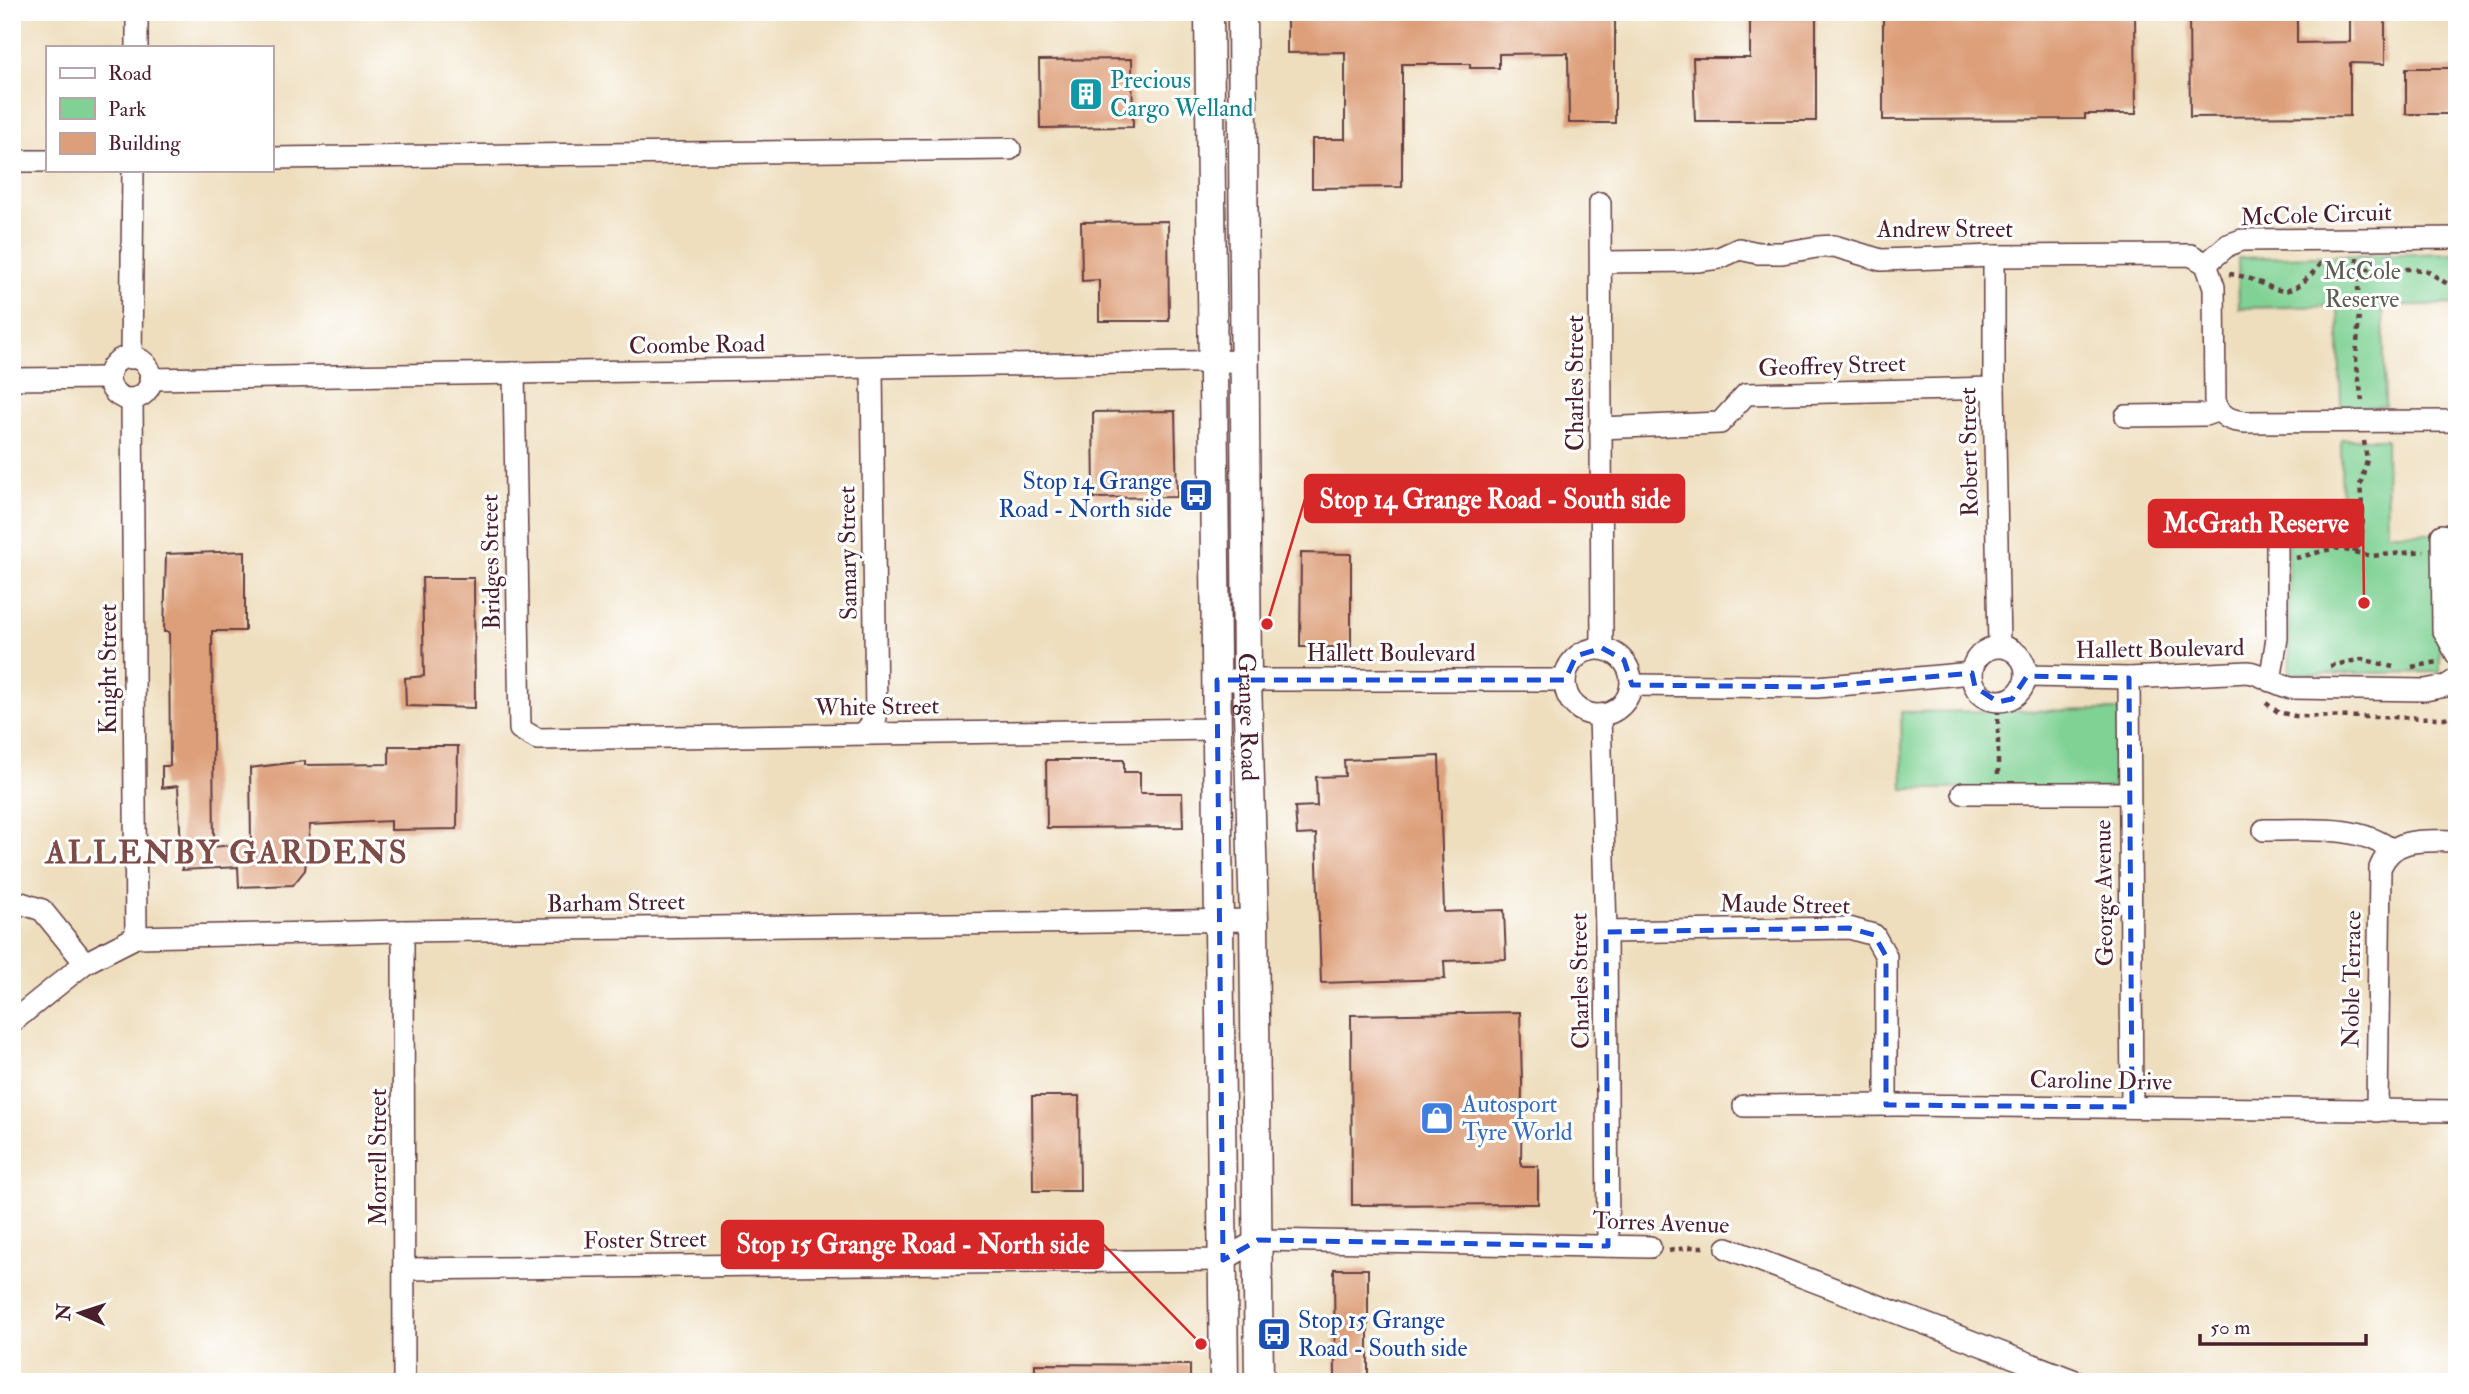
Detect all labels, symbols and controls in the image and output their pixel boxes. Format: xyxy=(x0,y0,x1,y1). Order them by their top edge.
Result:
legend xyxy=(46,46,273,172)
text: Road xyxy=(108,60,153,87)
place label: Precious Cargo Welland xyxy=(1110,65,1253,124)
building icon: Precious Cargo Welland xyxy=(1067,75,1105,113)
text: Park xyxy=(108,96,146,123)
text: Building xyxy=(108,130,181,157)
street label: McCole Circuit xyxy=(2240,197,2392,233)
street label: Andrew Street xyxy=(1876,214,2013,245)
park label: McCole Reserve xyxy=(2323,256,2401,315)
street label: Charles Street xyxy=(1560,315,1591,451)
street label: Coombe Road xyxy=(629,328,766,362)
street label: Geoffrey Street xyxy=(1758,348,1907,384)
street label: Robert Street xyxy=(1952,387,1986,517)
place label: Stop 14 Grange Road - North side xyxy=(998,466,1172,525)
callout: Stop 14 Grange Road - South side xyxy=(1305,475,1684,522)
bus stop icon: Stop 14 Grange Road - North side xyxy=(1177,476,1215,514)
text: Stop 14 Grange Road - South side xyxy=(1320,484,1671,517)
street label: Samary Street xyxy=(831,485,865,620)
street label: Bridges Street xyxy=(474,494,508,630)
callout: McGrath Reserve xyxy=(2149,500,2363,547)
text: McGrath Reserve xyxy=(2162,508,2349,540)
street label: Knight Street xyxy=(93,604,124,734)
street label: Hallett Boulevard xyxy=(2075,632,2245,666)
street label: Hallett Boulevard xyxy=(1307,638,1476,669)
street label: Grange Road xyxy=(1231,653,1265,782)
street label: White Street xyxy=(814,690,940,724)
street label: George Avenue xyxy=(2087,819,2121,967)
district label: ALLENBY GARDENS xyxy=(43,833,409,873)
street label: Barham Street xyxy=(547,886,686,920)
street label: Maude Street xyxy=(1720,888,1851,922)
street label: Noble Terrace xyxy=(2335,910,2369,1048)
street label: Charles Street xyxy=(1563,912,1597,1049)
street label: Caroline Drive xyxy=(2029,1064,2173,1098)
street label: Morrell Street xyxy=(363,1088,394,1226)
place label: Autosport Tyre World xyxy=(1461,1089,1573,1148)
shop icon: Autosport Tyre World xyxy=(1418,1099,1456,1137)
street label: Torres Avenue xyxy=(1592,1205,1730,1241)
callout: Stop 15 Grange Road - North side xyxy=(722,1221,1103,1268)
street label: Foster Street xyxy=(583,1223,707,1257)
text: Stop 15 Grange Road - North side xyxy=(737,1229,1090,1262)
north arrow xyxy=(46,1278,116,1348)
text: N xyxy=(52,1302,77,1322)
scale bar xyxy=(2200,1303,2366,1347)
place label: Stop 15 Grange Road - South side xyxy=(1298,1305,1467,1364)
text: 50 m xyxy=(2210,1314,2251,1341)
bus stop icon: Stop 15 Grange Road - South side xyxy=(1255,1315,1293,1353)

